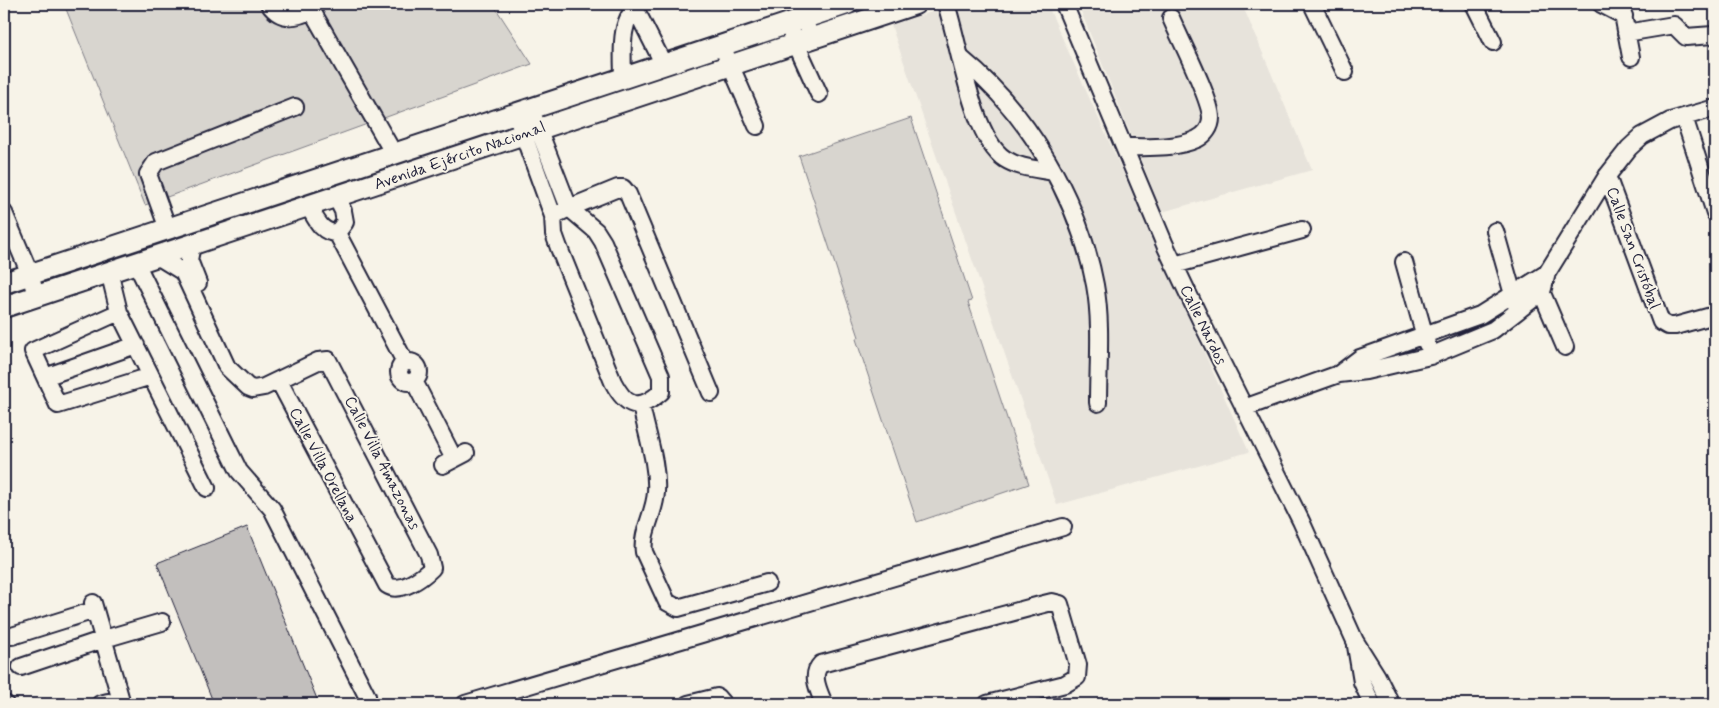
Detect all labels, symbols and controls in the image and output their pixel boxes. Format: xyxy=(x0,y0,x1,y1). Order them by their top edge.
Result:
street label: Avenida Ejército Nacional xyxy=(371,117,549,195)
street label: Calle San Cristóbal xyxy=(1601,184,1665,312)
street label: Calle Nardos xyxy=(1175,282,1231,368)
street label: Calle Villa Amazonas xyxy=(339,393,425,533)
street label: Calle Villa Orellana xyxy=(284,404,362,526)

